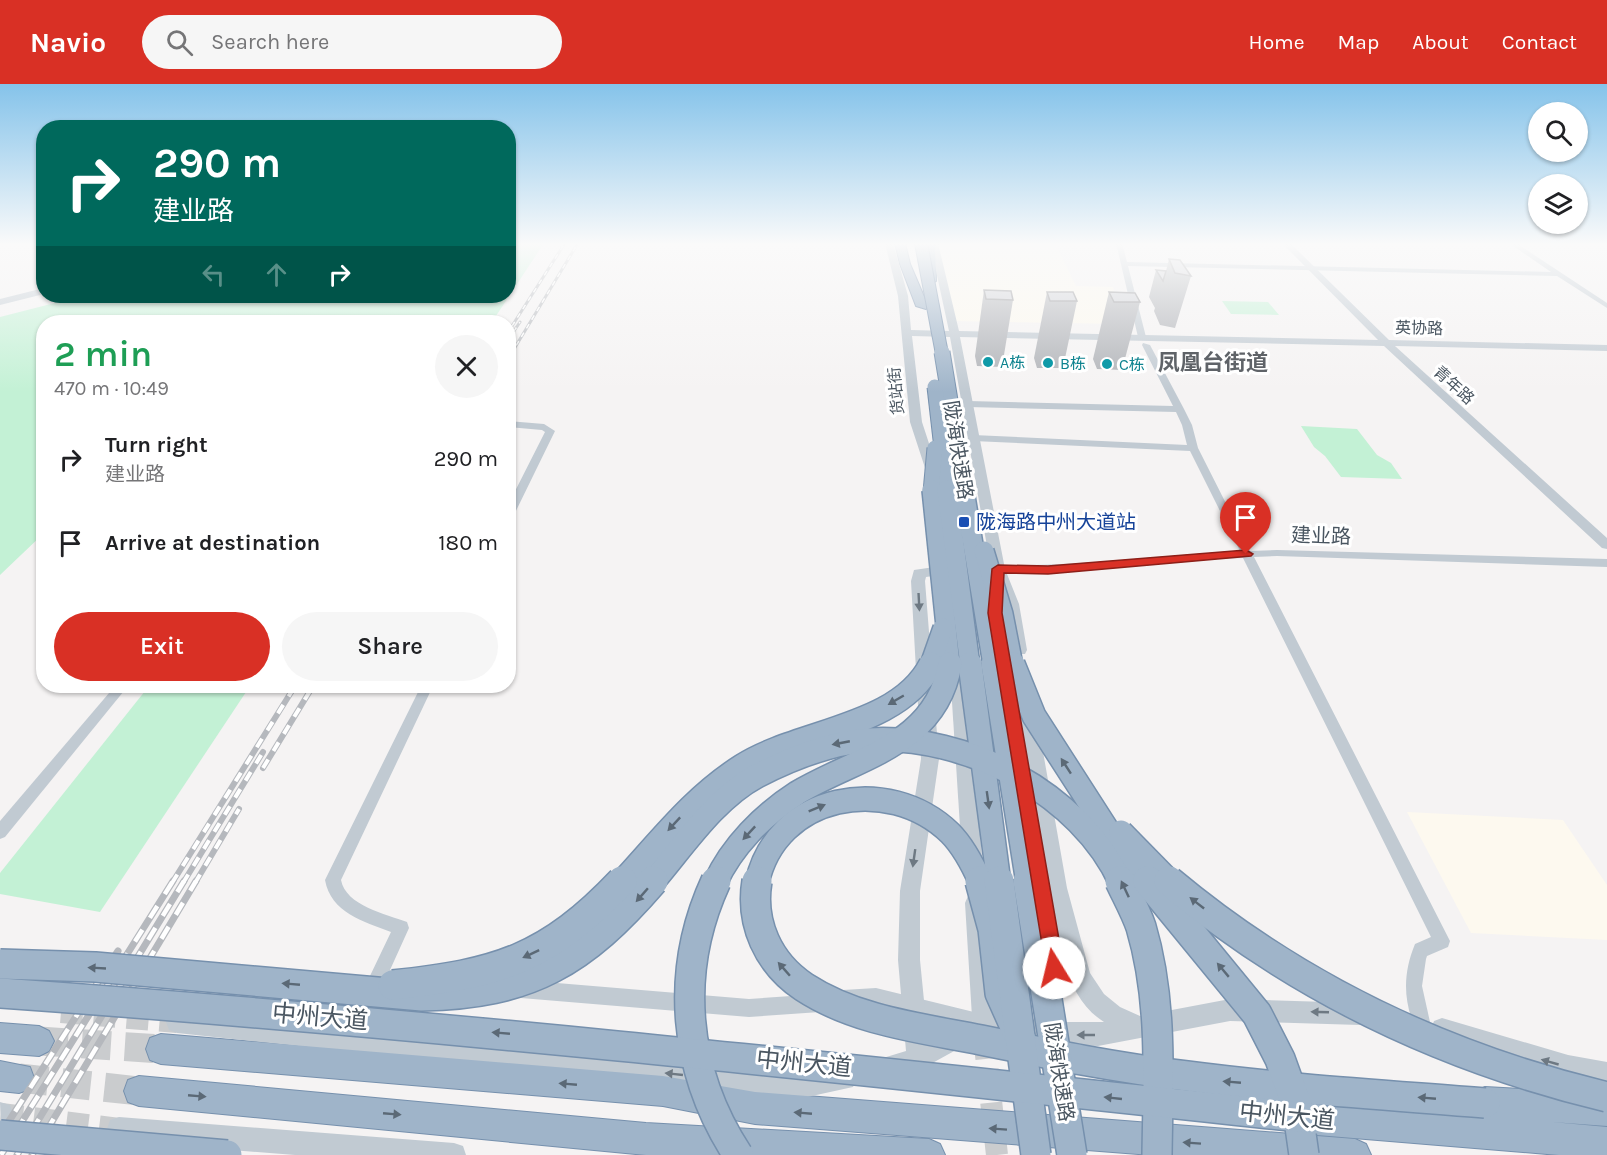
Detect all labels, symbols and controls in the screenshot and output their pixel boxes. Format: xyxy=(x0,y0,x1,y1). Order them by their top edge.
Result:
search box xyxy=(142,15,562,69)
text: Navio xyxy=(30,26,106,59)
icon: search xyxy=(163,26,196,59)
text: Search here xyxy=(211,29,329,55)
text: Home xyxy=(1249,30,1305,54)
text: Map xyxy=(1338,30,1379,54)
text: About xyxy=(1412,30,1469,54)
text: Contact xyxy=(1502,30,1577,54)
map controls xyxy=(1528,102,1588,234)
button: search xyxy=(1528,102,1588,162)
text: 290 m xyxy=(153,138,281,188)
icon: right xyxy=(54,144,132,222)
button: layers xyxy=(1528,174,1588,234)
text: 建业路 xyxy=(153,195,234,227)
icon: left xyxy=(197,258,230,291)
icon: ahead xyxy=(260,258,293,291)
icon: right xyxy=(323,258,356,291)
street label: 英协路 xyxy=(1395,318,1443,338)
text: 2 min xyxy=(54,333,152,375)
button: close xyxy=(435,335,498,398)
district label: 凤凰台街道 xyxy=(1158,350,1268,376)
place label: A栋 xyxy=(1000,353,1025,372)
place label: B栋 xyxy=(1060,354,1086,373)
marker: A栋 xyxy=(981,355,995,369)
place label: C栋 xyxy=(1119,355,1145,374)
marker: B栋 xyxy=(1041,356,1055,370)
marker: C栋 xyxy=(1100,357,1114,371)
street label: 青年路 xyxy=(1430,362,1478,408)
street label: 货站街 xyxy=(884,366,908,416)
text: 470 m · 10:49 xyxy=(54,377,169,400)
street label: 陇海快速路 xyxy=(939,399,977,501)
text: Turn right xyxy=(105,432,208,458)
icon: right xyxy=(54,443,87,476)
text: 290 m xyxy=(434,446,498,472)
text: 建业路 xyxy=(105,463,165,486)
pin xyxy=(1220,492,1271,554)
icon: arrive xyxy=(1229,501,1262,534)
place label: 陇海路中州大道站 xyxy=(976,511,1136,534)
marker: 陇海路中州大道站 xyxy=(957,515,971,529)
street label: 建业路 xyxy=(1291,523,1351,549)
icon: arrive xyxy=(54,527,87,560)
text: Arrive at destination xyxy=(105,530,320,556)
text: 180 m xyxy=(438,530,498,556)
one-way arrow xyxy=(915,593,924,612)
button: Exit xyxy=(54,612,270,681)
button: Share xyxy=(282,612,498,681)
one-way arrow xyxy=(887,695,904,705)
one-way arrow xyxy=(832,739,851,748)
one-way arrow xyxy=(1061,758,1072,774)
one-way arrow xyxy=(984,790,993,809)
one-way arrow xyxy=(808,803,826,813)
one-way arrow xyxy=(667,816,681,831)
one-way arrow xyxy=(743,825,756,840)
one-way arrow xyxy=(910,849,919,868)
one-way arrow xyxy=(1120,881,1129,898)
one-way arrow xyxy=(635,888,648,903)
one-way arrow xyxy=(1189,897,1205,910)
position arrow xyxy=(1022,936,1086,1000)
one-way arrow xyxy=(523,949,540,958)
one-way arrow xyxy=(777,961,790,977)
one-way arrow xyxy=(87,963,106,972)
one-way arrow xyxy=(1217,963,1230,978)
one-way arrow xyxy=(282,979,301,989)
street label: 中州大道 xyxy=(271,999,369,1035)
one-way arrow xyxy=(1310,1007,1329,1016)
street label: 陇海快速路 xyxy=(1040,1021,1078,1123)
one-way arrow xyxy=(491,1028,510,1038)
one-way arrow xyxy=(1076,1030,1095,1040)
street label: 中州大道 xyxy=(755,1044,853,1082)
one-way arrow xyxy=(1541,1057,1559,1066)
one-way arrow xyxy=(664,1069,683,1079)
one-way arrow xyxy=(1223,1077,1242,1087)
one-way arrow xyxy=(559,1079,578,1089)
one-way arrow xyxy=(188,1091,207,1101)
one-way arrow xyxy=(1103,1093,1122,1103)
one-way arrow xyxy=(1417,1094,1436,1103)
street label: 中州大道 xyxy=(1238,1097,1336,1135)
one-way arrow xyxy=(794,1108,813,1117)
one-way arrow xyxy=(382,1109,401,1119)
one-way arrow xyxy=(988,1124,1007,1133)
one-way arrow xyxy=(1183,1138,1202,1148)

